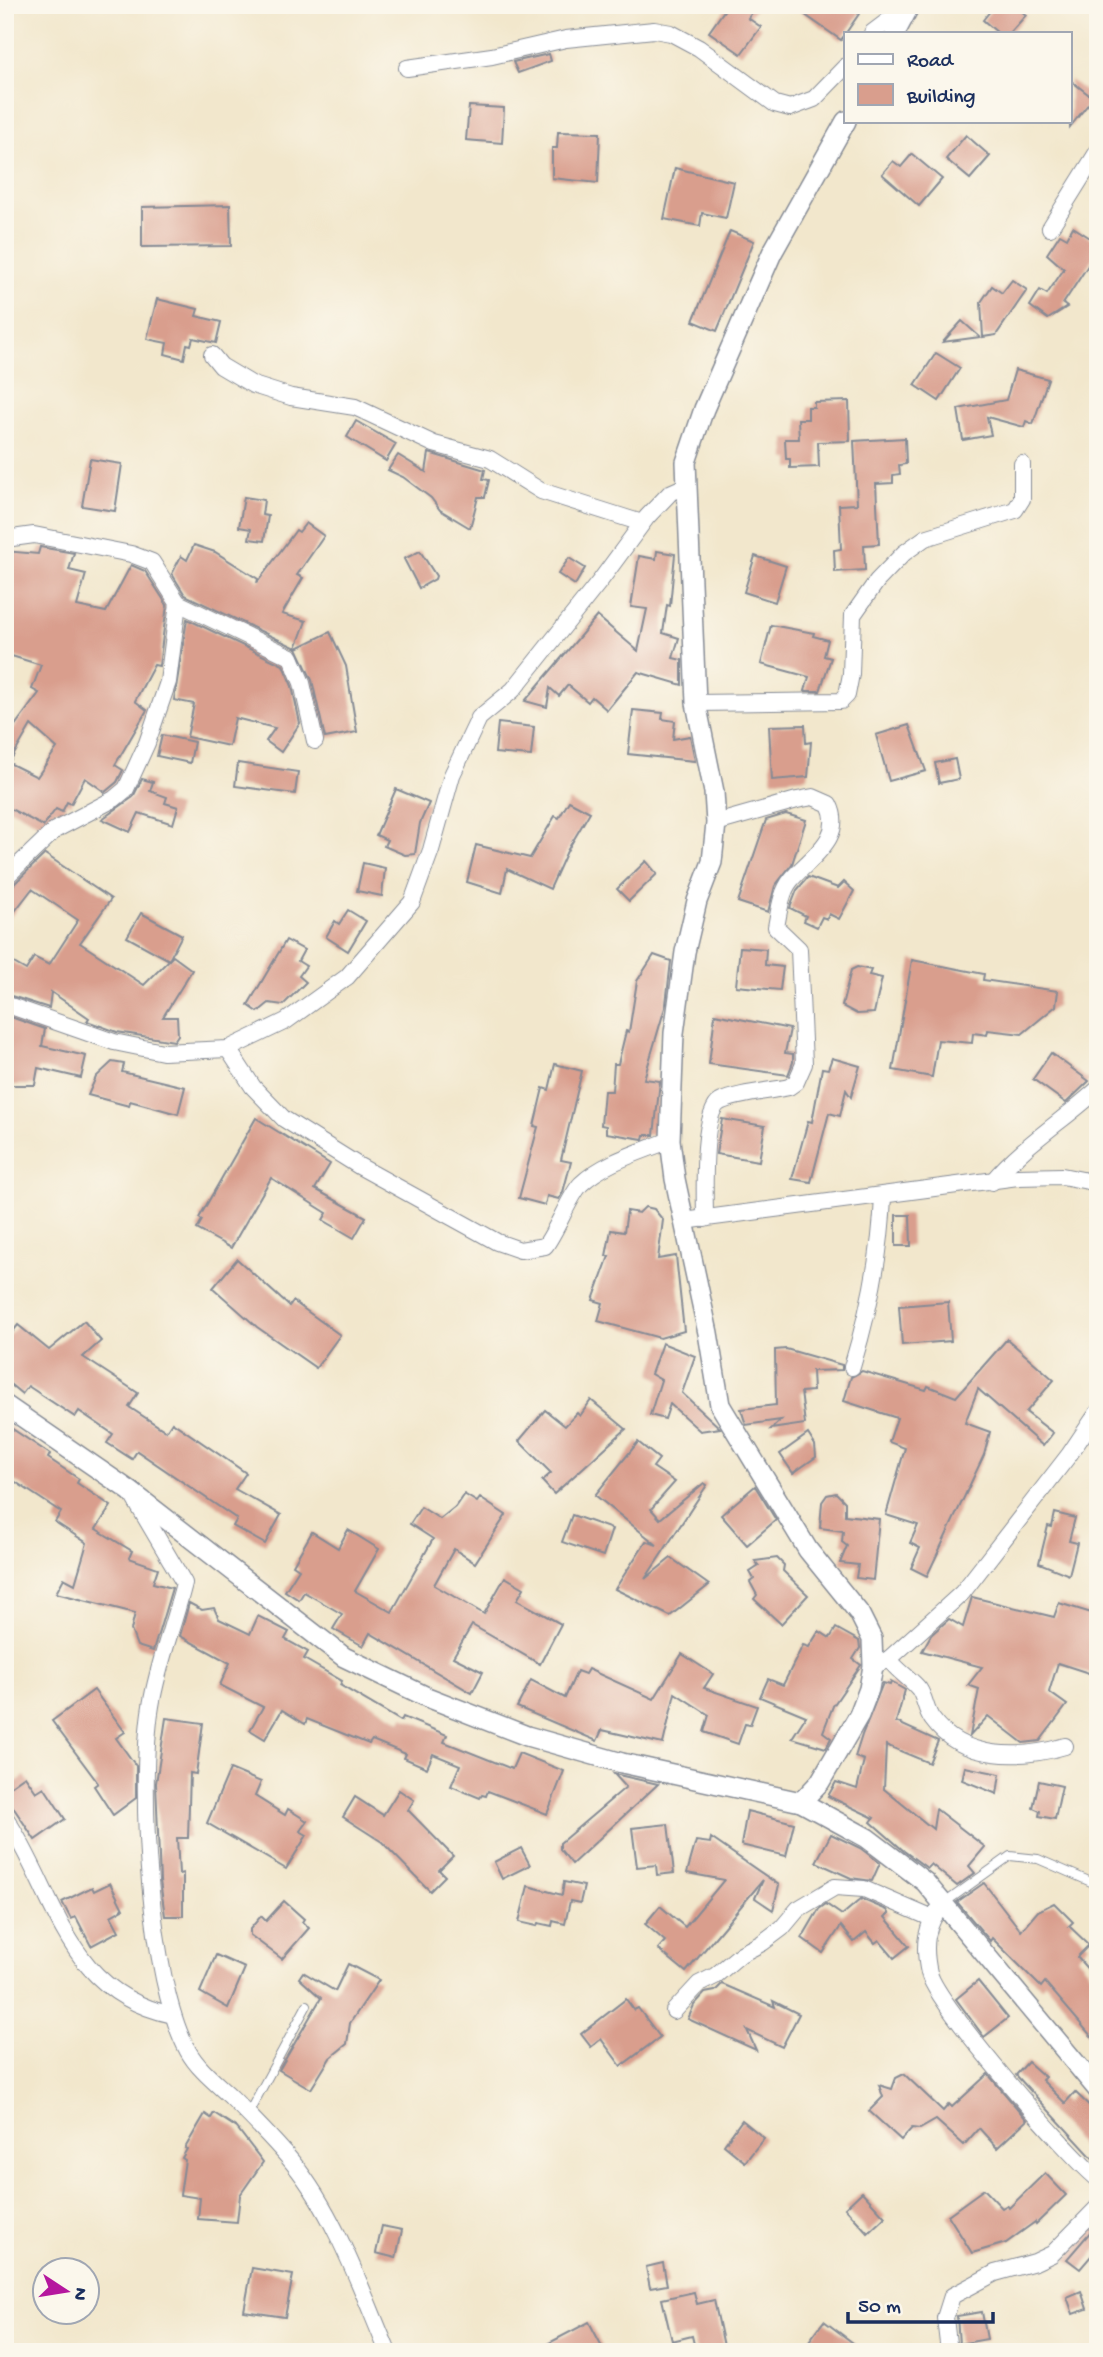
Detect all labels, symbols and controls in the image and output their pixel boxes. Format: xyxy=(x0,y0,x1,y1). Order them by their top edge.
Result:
legend xyxy=(844,32,1072,122)
text: Road xyxy=(907,50,955,75)
text: Building xyxy=(906,86,976,111)
north arrow xyxy=(32,2256,102,2326)
scale bar xyxy=(848,2280,993,2324)
text: N xyxy=(67,2285,92,2302)
text: 50 m xyxy=(858,2296,901,2321)

